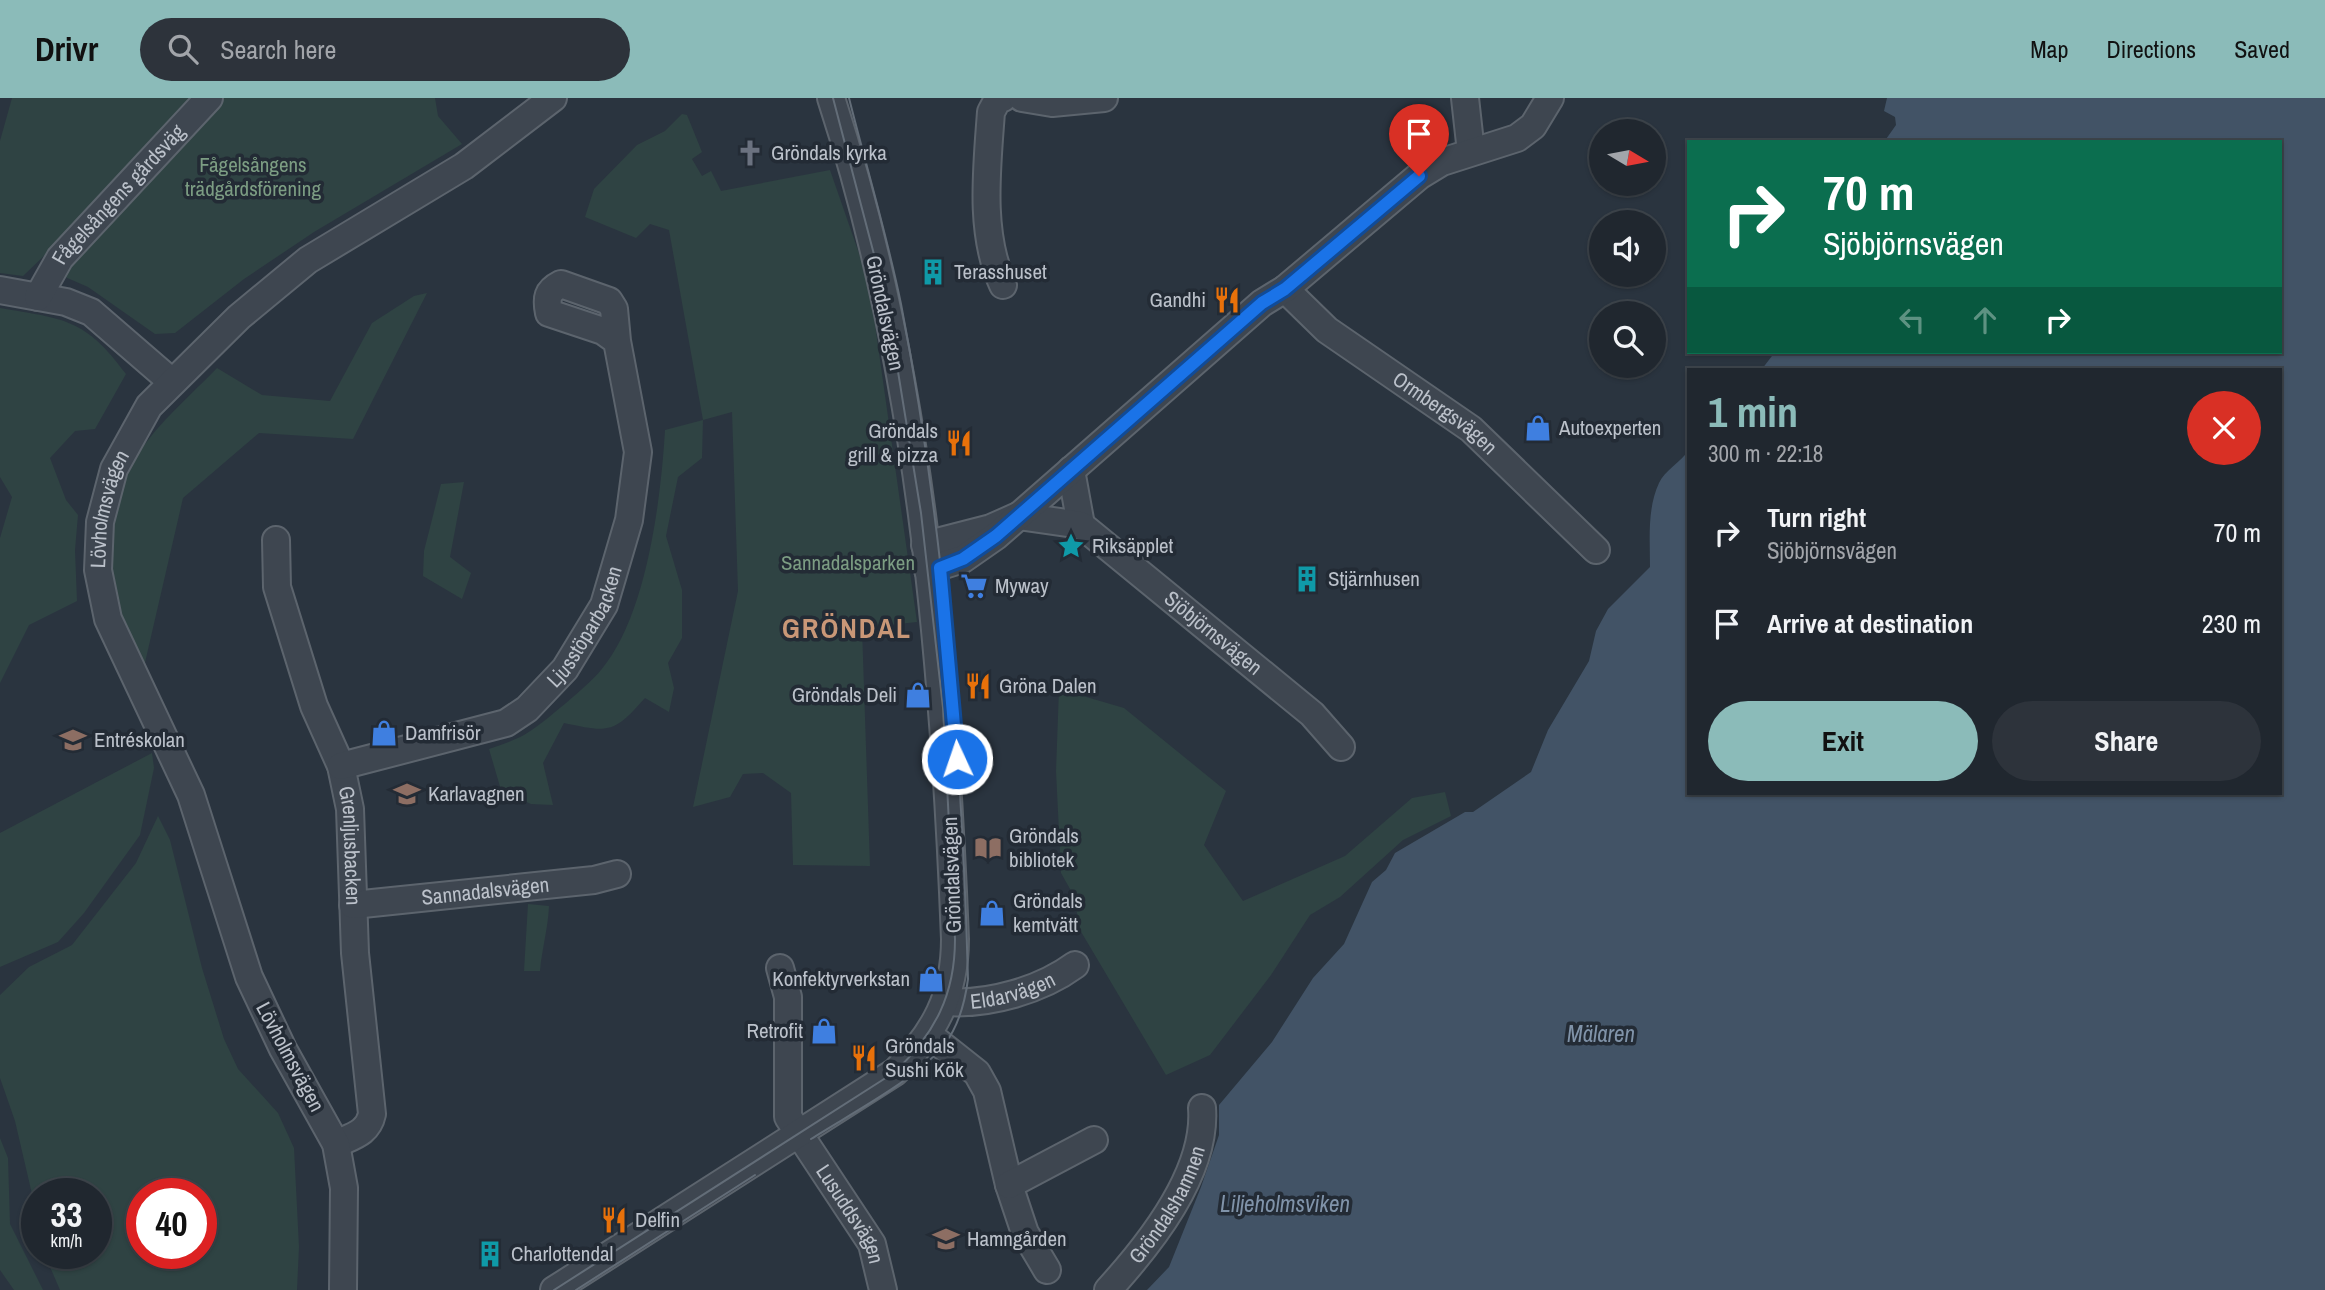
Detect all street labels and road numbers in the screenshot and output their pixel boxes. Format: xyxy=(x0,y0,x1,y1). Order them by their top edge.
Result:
street label: Fågelsångens gårdsväg xyxy=(44,117,192,270)
street label: Gröndalsvägen xyxy=(859,253,912,373)
street label: Ormbergsvägen xyxy=(1387,364,1504,461)
street label: Lövholmsvägen xyxy=(83,444,136,569)
street label: Ljusstöparbacken xyxy=(540,563,629,693)
street label: Sjöbjörnsvägen xyxy=(1158,584,1269,682)
street label: Grenljusbacken xyxy=(332,783,368,906)
street label: Gröndalsvägen xyxy=(935,816,968,934)
street label: Sannadalsvägen xyxy=(420,870,551,912)
street label: Eldarvägen xyxy=(969,965,1060,1016)
street label: Lövholmsvägen xyxy=(249,997,332,1117)
street label: Gröndalshamnen xyxy=(1122,1143,1212,1270)
street label: Lusuddsvägen xyxy=(809,1159,891,1266)

